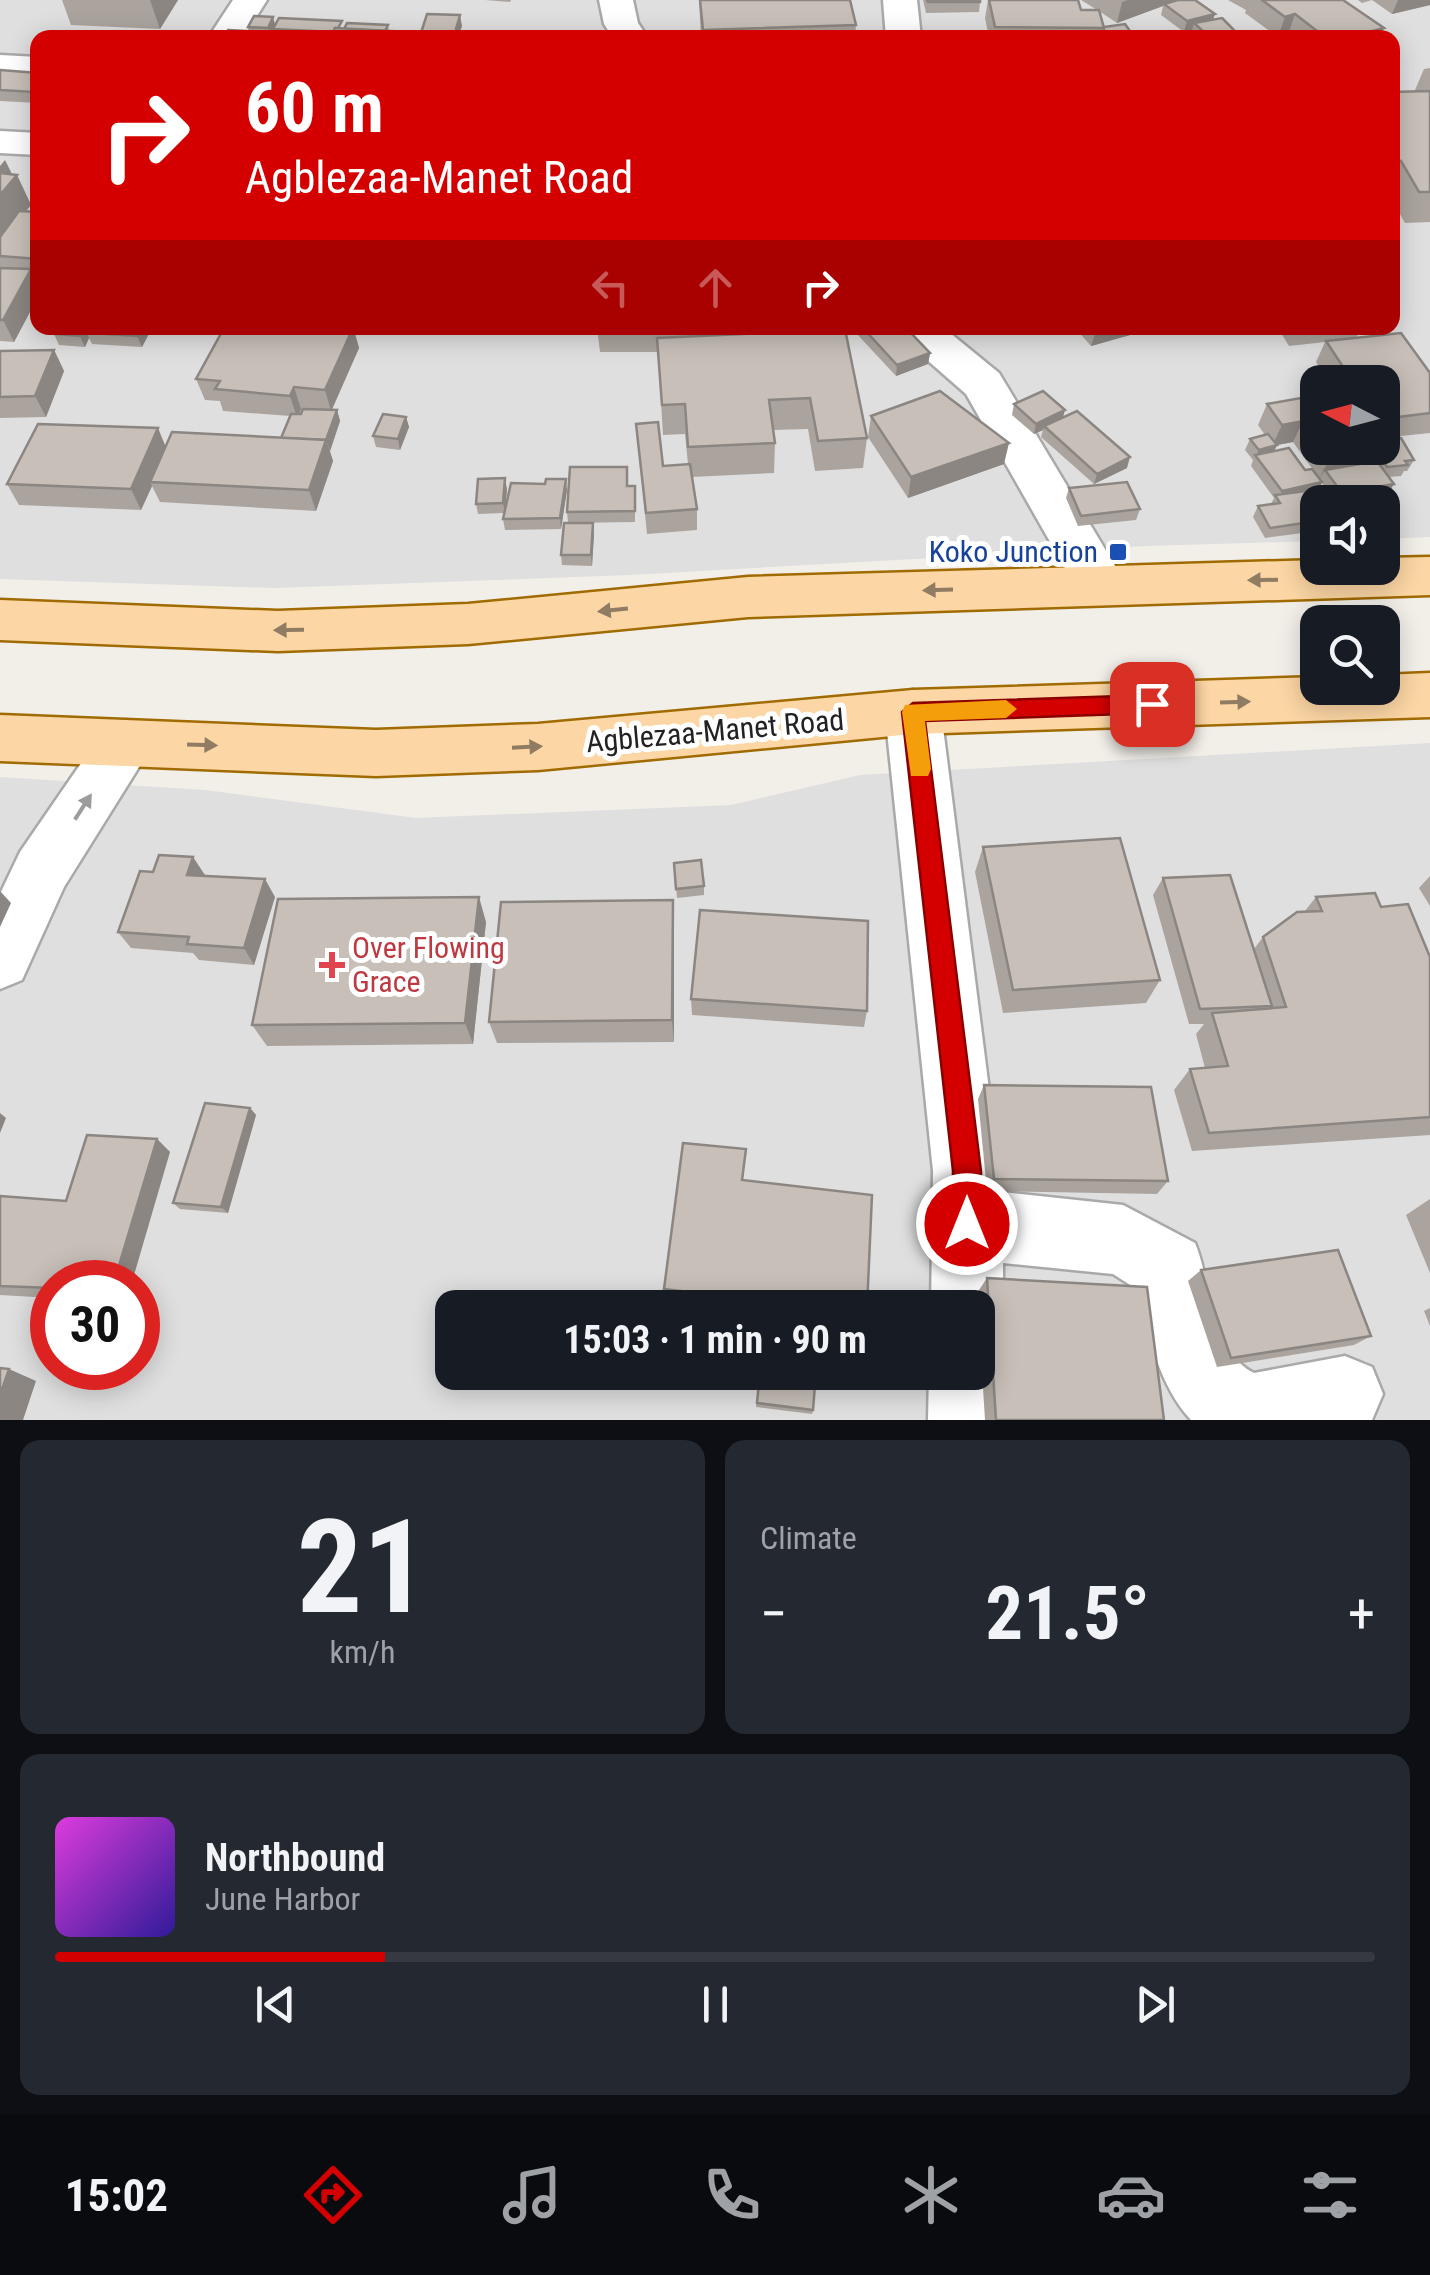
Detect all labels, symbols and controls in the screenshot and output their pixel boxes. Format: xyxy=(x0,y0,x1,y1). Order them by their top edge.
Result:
text: 60 m xyxy=(245,67,384,149)
icon: right xyxy=(80,70,210,200)
text: Agblezaa-Manet Road xyxy=(245,151,633,204)
icon: left xyxy=(583,260,638,315)
icon: ahead xyxy=(688,260,743,315)
icon: right xyxy=(793,260,848,315)
north arrow xyxy=(1300,365,1400,465)
map controls xyxy=(1300,365,1400,705)
button: sound xyxy=(1300,485,1400,585)
place label: Koko Junction xyxy=(929,534,1098,569)
marker: Koko Junction xyxy=(1107,541,1129,563)
one-way arrow xyxy=(1246,573,1278,589)
one-way arrow xyxy=(921,582,953,598)
one-way arrow xyxy=(597,602,629,618)
button: search xyxy=(1300,605,1400,705)
one-way arrow xyxy=(273,622,305,638)
pin xyxy=(1110,662,1195,747)
icon: arrive xyxy=(1125,677,1180,732)
one-way arrow xyxy=(1220,693,1252,709)
street label: Agblezaa-Manet Road xyxy=(585,702,845,759)
one-way arrow xyxy=(187,738,219,754)
one-way arrow xyxy=(512,739,544,755)
one-way arrow xyxy=(74,793,92,821)
place label: Over Flowing Grace xyxy=(352,930,505,999)
marker: Over Flowing Grace xyxy=(321,954,343,976)
position arrow xyxy=(915,1172,1019,1276)
speed limit sign: 30 xyxy=(30,1260,160,1390)
text: 15:03 · 1 min · 90 m xyxy=(563,1318,867,1362)
text: 21 xyxy=(297,1491,428,1644)
text: Climate xyxy=(760,1519,857,1557)
text: 21.5° xyxy=(985,1569,1150,1657)
text: − xyxy=(760,1582,788,1646)
text: + xyxy=(1348,1582,1375,1646)
text: km/h xyxy=(330,1633,395,1671)
text: Northbound xyxy=(205,1836,385,1880)
text: June Harbor xyxy=(205,1880,360,1918)
icon: previous xyxy=(248,1977,303,2032)
icon: pause xyxy=(688,1977,743,2032)
icon: next xyxy=(1128,1977,1183,2032)
icon: directions xyxy=(298,2160,368,2230)
icon: music xyxy=(497,2160,567,2230)
icon: phone xyxy=(697,2160,767,2230)
icon: climate xyxy=(896,2160,966,2230)
icon: car xyxy=(1096,2160,1166,2230)
icon: filters xyxy=(1295,2160,1365,2230)
text: 15:02 xyxy=(65,2169,168,2222)

